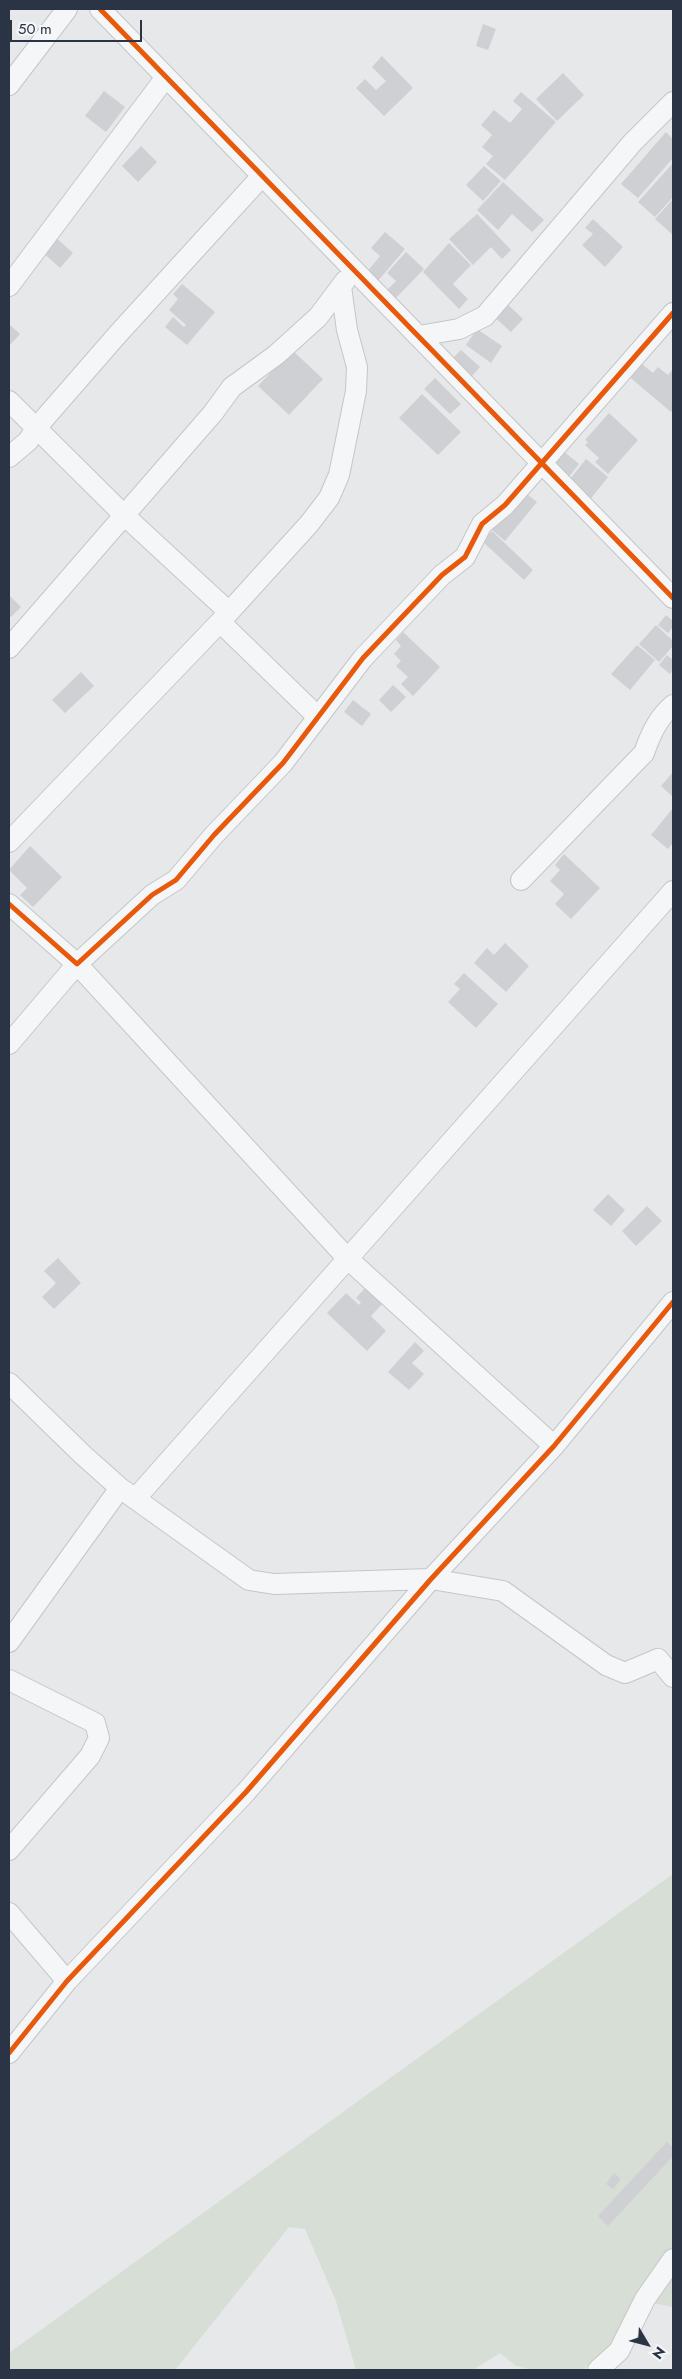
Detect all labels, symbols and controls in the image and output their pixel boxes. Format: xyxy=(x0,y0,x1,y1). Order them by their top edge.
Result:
scale bar xyxy=(12,10,145,42)
text: 50 m xyxy=(18,18,52,40)
north arrow xyxy=(622,2319,672,2369)
text: N xyxy=(648,2343,670,2363)

